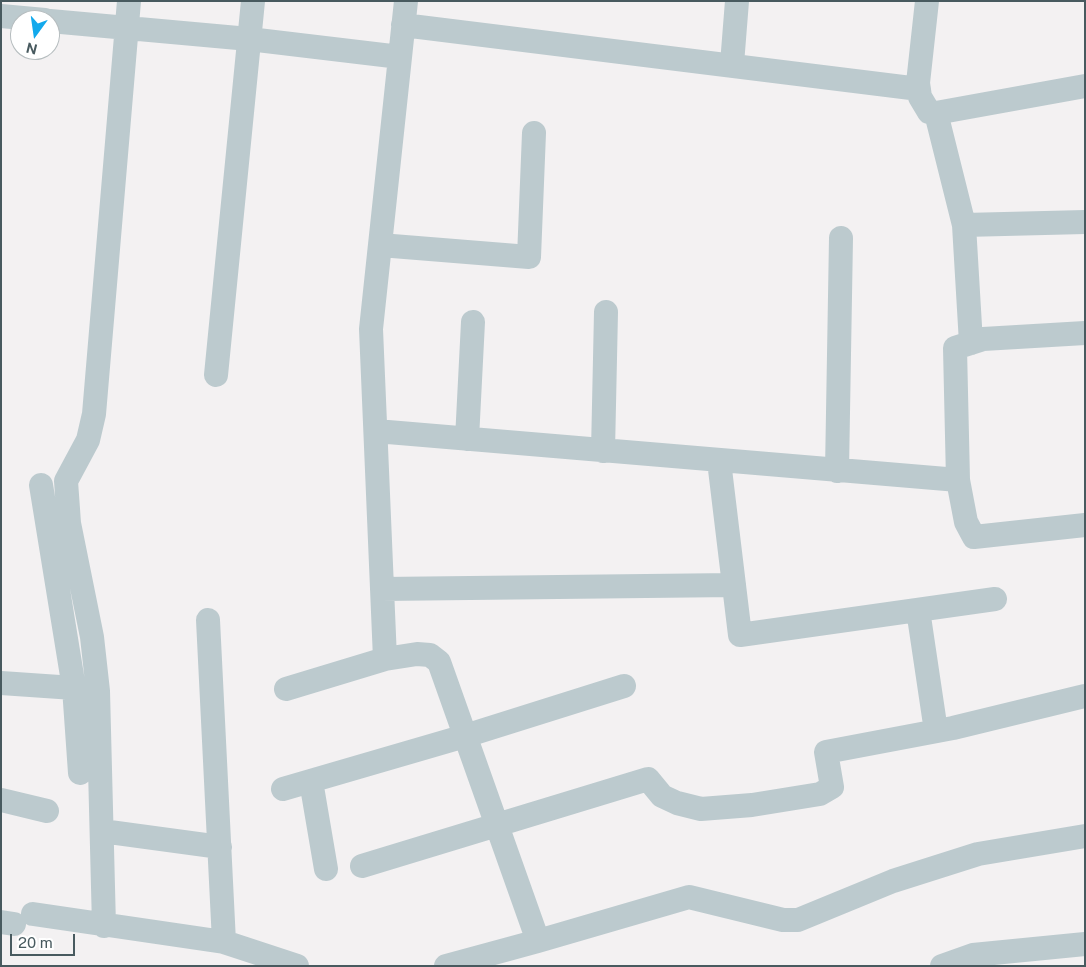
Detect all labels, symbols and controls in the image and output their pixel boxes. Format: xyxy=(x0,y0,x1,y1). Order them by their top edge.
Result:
north arrow xyxy=(10,10,60,60)
text: N xyxy=(24,39,39,58)
scale bar xyxy=(12,924,78,956)
text: 20 m xyxy=(18,934,53,951)

